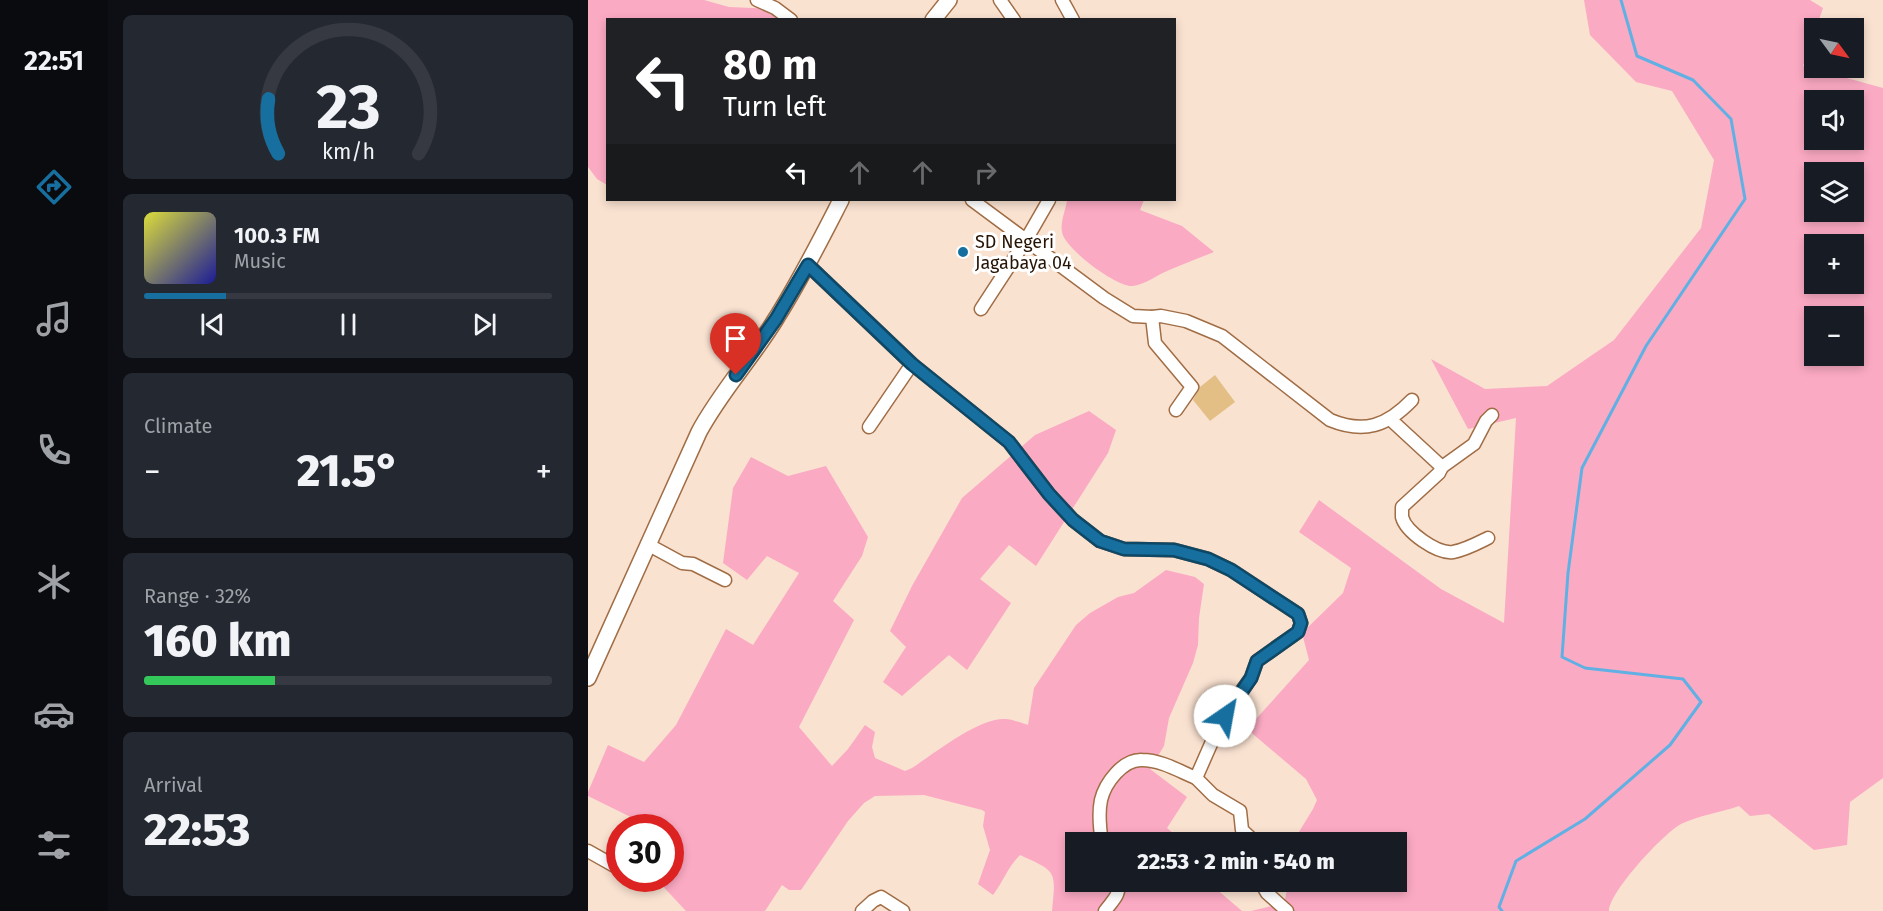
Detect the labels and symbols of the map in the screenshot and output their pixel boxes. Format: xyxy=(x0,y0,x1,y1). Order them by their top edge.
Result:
north arrow xyxy=(1804,18,1864,78)
place label: SD Negeri Jagabaya 04 xyxy=(975,231,1072,274)
marker: SD Negeri Jagabaya 04 xyxy=(956,245,970,259)
pin xyxy=(710,313,761,375)
position arrow xyxy=(1193,684,1257,748)
speed limit sign: 30 xyxy=(606,814,684,892)

